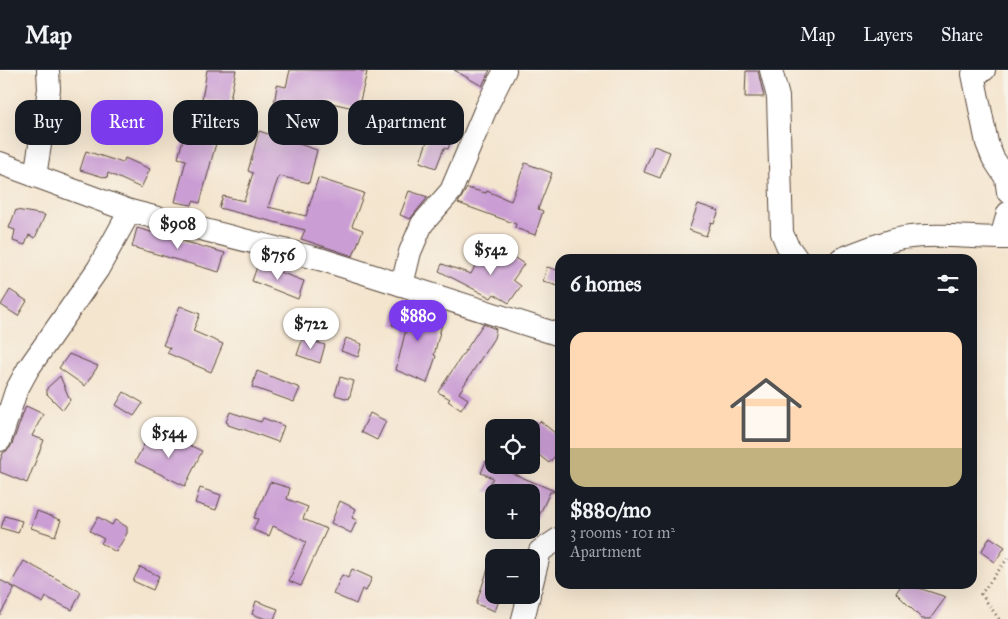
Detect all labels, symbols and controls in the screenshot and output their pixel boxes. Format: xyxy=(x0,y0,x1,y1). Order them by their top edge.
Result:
text: Map xyxy=(25,20,72,50)
text: Map xyxy=(800,24,835,46)
text: Layers xyxy=(863,24,913,46)
text: Share xyxy=(941,24,983,46)
chip: Buy xyxy=(15,100,81,145)
chip: Rent xyxy=(91,100,163,145)
chip: Filters xyxy=(173,100,258,145)
chip: New xyxy=(268,100,338,145)
chip: Apartment xyxy=(348,100,464,145)
pin: $908 xyxy=(148,208,208,250)
text: $908 xyxy=(160,214,196,233)
pin: $542 xyxy=(461,234,521,276)
pin: $756 xyxy=(248,238,308,281)
text: $542 xyxy=(474,240,508,259)
text: $756 xyxy=(261,245,295,264)
icon: filters xyxy=(934,270,962,298)
text: 6 homes xyxy=(570,271,642,297)
pin: $880 xyxy=(388,300,448,342)
text: $880 xyxy=(400,306,436,325)
pin: $722 xyxy=(281,308,341,350)
text: $722 xyxy=(294,314,328,333)
icon: home xyxy=(721,365,811,455)
pin: $544 xyxy=(139,416,199,459)
map controls xyxy=(485,419,540,604)
button: locate xyxy=(485,419,540,474)
text: $544 xyxy=(152,423,186,442)
button: + xyxy=(485,484,540,539)
text: $880/mo xyxy=(570,497,651,523)
text: 3 rooms · 101 m² xyxy=(570,523,675,542)
text: Apartment xyxy=(570,542,642,561)
button: − xyxy=(485,549,540,604)

